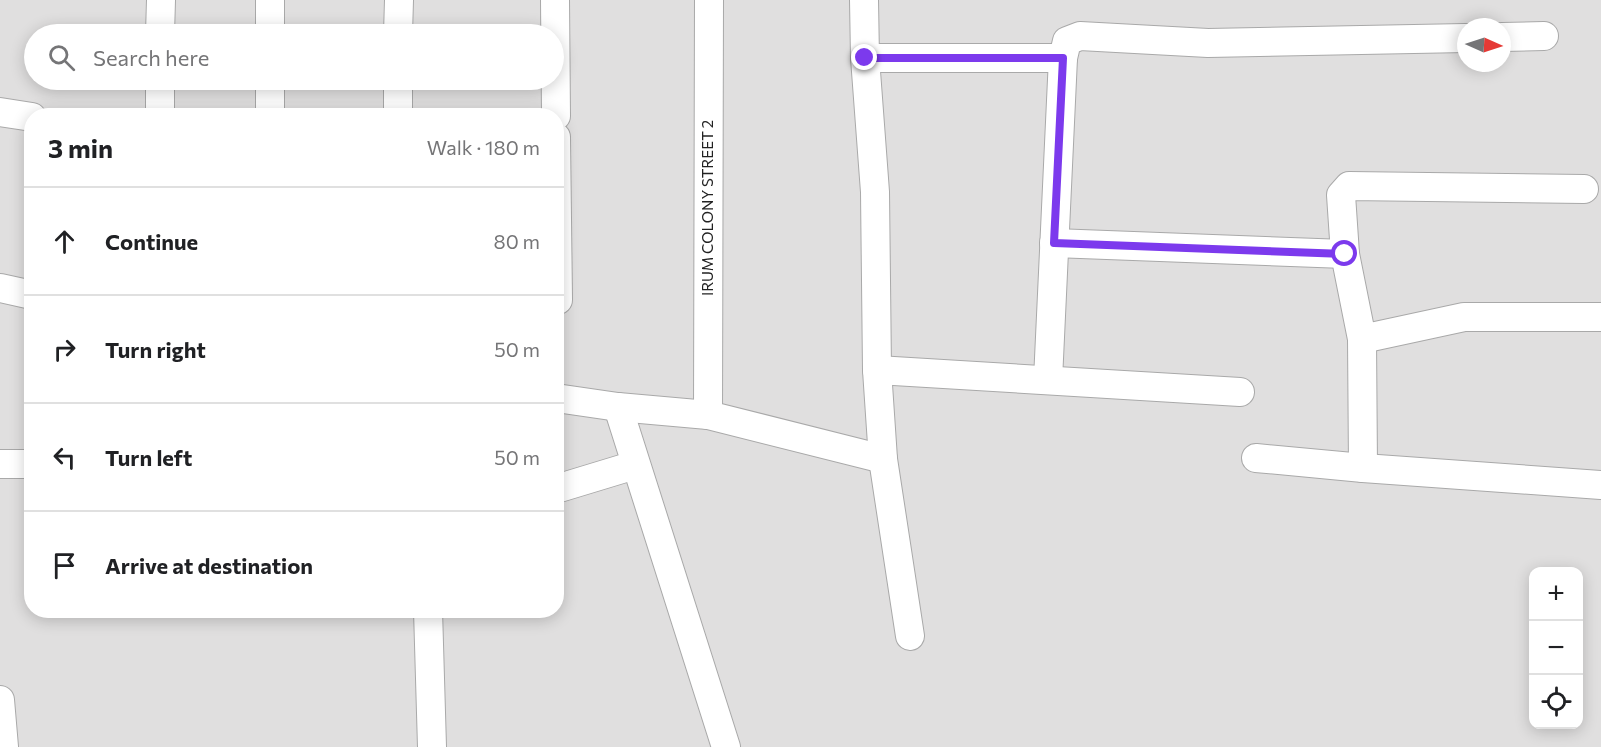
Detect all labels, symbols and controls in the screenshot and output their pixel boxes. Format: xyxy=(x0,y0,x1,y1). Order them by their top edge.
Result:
north arrow xyxy=(1457,18,1511,72)
search box xyxy=(24,24,564,90)
icon: search xyxy=(45,41,78,74)
text: Search here xyxy=(93,44,209,71)
route end xyxy=(851,44,877,70)
street label: IRUM COLONY STREET 2 xyxy=(698,120,716,296)
text: 3 min xyxy=(48,132,113,163)
text: Walk · 180 m xyxy=(427,135,540,159)
icon: ahead xyxy=(48,225,81,258)
text: Continue xyxy=(105,228,198,255)
text: 80 m xyxy=(494,229,540,253)
route start xyxy=(1331,240,1357,266)
icon: right xyxy=(48,333,81,366)
text: Turn right xyxy=(105,336,206,363)
text: 50 m xyxy=(494,337,540,361)
icon: left xyxy=(48,441,81,474)
text: Turn left xyxy=(105,444,192,471)
text: 50 m xyxy=(494,445,540,469)
icon: arrive xyxy=(48,549,81,582)
text: Arrive at destination xyxy=(105,552,313,579)
map controls xyxy=(1529,567,1583,729)
button: + xyxy=(1529,567,1583,621)
button: − xyxy=(1529,621,1583,675)
button: locate xyxy=(1529,675,1583,729)

